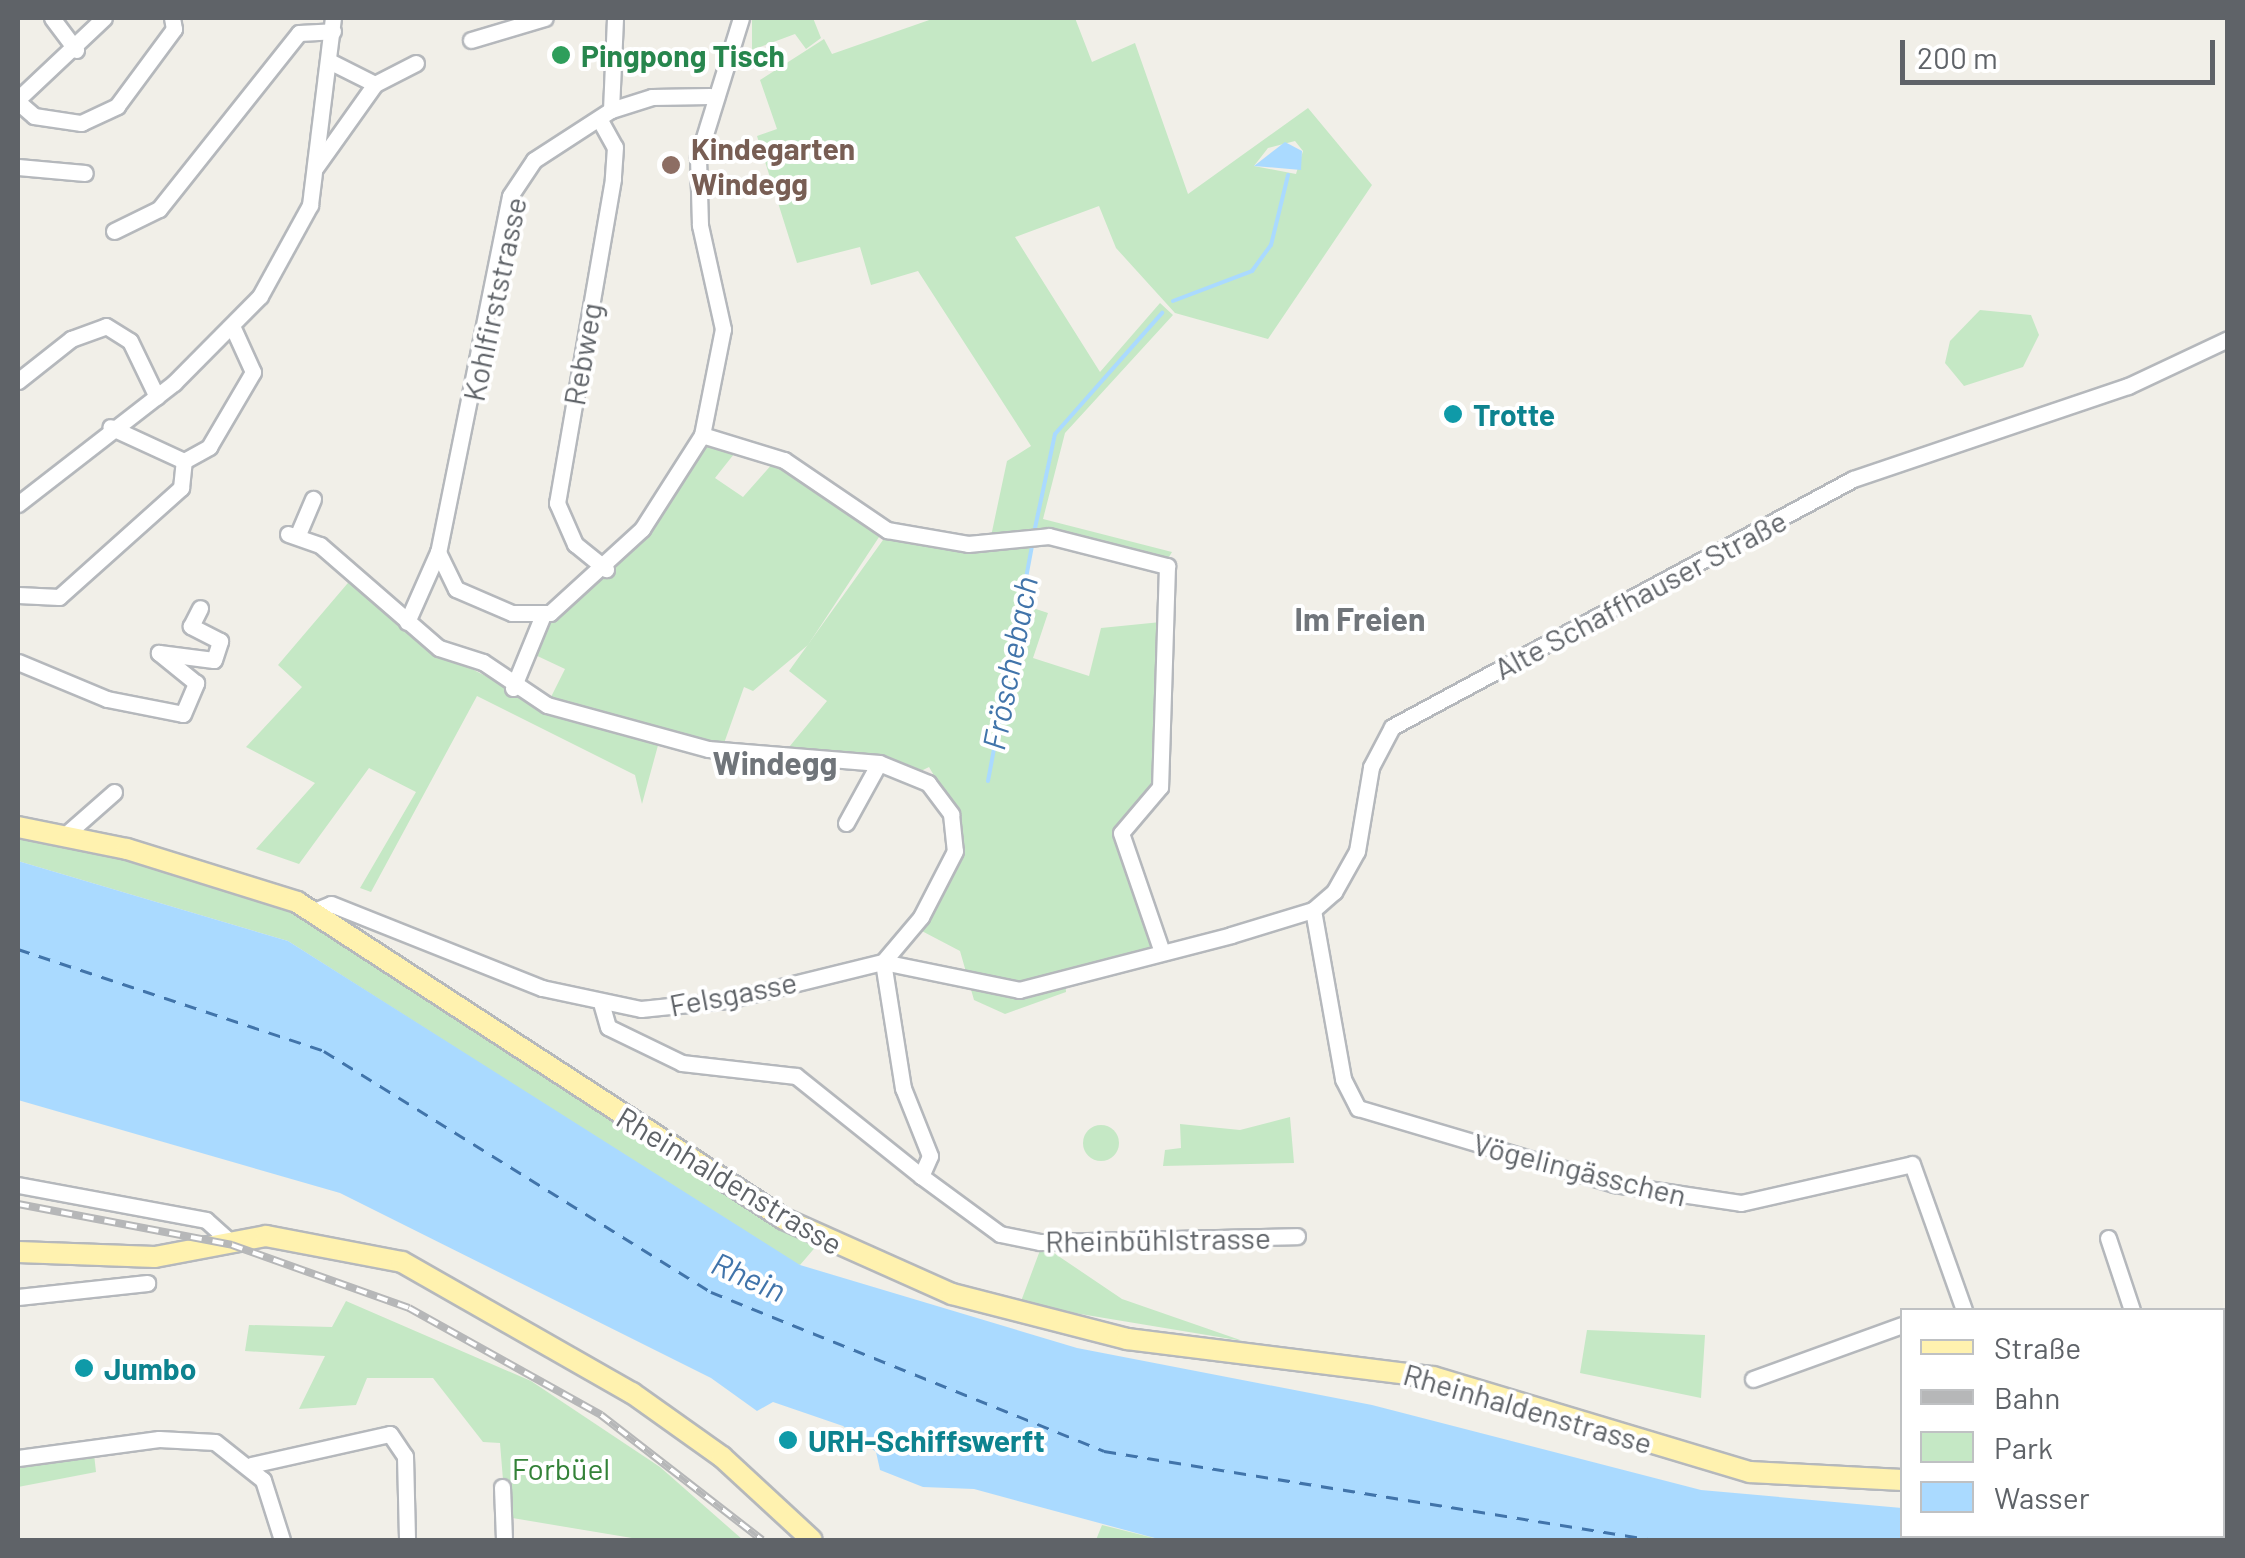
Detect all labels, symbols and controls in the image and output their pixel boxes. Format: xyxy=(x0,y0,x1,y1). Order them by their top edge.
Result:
scale bar xyxy=(1905,20,2220,82)
place label: Pingpong Tisch xyxy=(581,37,785,73)
text: 200 m xyxy=(1917,39,1998,75)
marker: Pingpong Tisch xyxy=(550,44,572,66)
place label: Kindegarten Windegg xyxy=(691,130,855,200)
marker: Kindegarten Windegg xyxy=(660,154,682,176)
street label: Kohlfirststrasse xyxy=(455,194,533,404)
street label: Rebweg xyxy=(555,300,609,408)
place label: Trotte xyxy=(1473,396,1555,432)
marker: Trotte xyxy=(1442,403,1464,425)
street label: Alte Schaffhauser Straße xyxy=(1488,502,1792,686)
water label: Fröschebach xyxy=(973,573,1045,753)
district label: Im Freien xyxy=(1295,599,1425,637)
district label: Windegg xyxy=(713,743,837,781)
street label: Felsgasse xyxy=(666,963,800,1023)
street label: Rheinhaldenstrasse xyxy=(611,1098,849,1262)
street label: Vögelingässchen xyxy=(1470,1125,1690,1213)
street label: Rheinbühlstrasse xyxy=(1045,1219,1271,1259)
water label: Rhein xyxy=(706,1243,792,1309)
legend xyxy=(1900,1308,2225,1538)
text: Straße xyxy=(1994,1329,2081,1365)
place label: Jumbo xyxy=(104,1350,196,1386)
street label: Rheinhaldenstrasse xyxy=(1400,1355,1656,1461)
marker: Jumbo xyxy=(73,1357,95,1379)
text: Bahn xyxy=(1994,1379,2060,1415)
place label: URH-Schiffswerft xyxy=(808,1422,1045,1458)
marker: URH-Schiffswerft xyxy=(777,1429,799,1451)
text: Park xyxy=(1994,1429,2053,1465)
park label: Forbüel xyxy=(512,1450,610,1486)
text: Wasser xyxy=(1994,1479,2090,1515)

